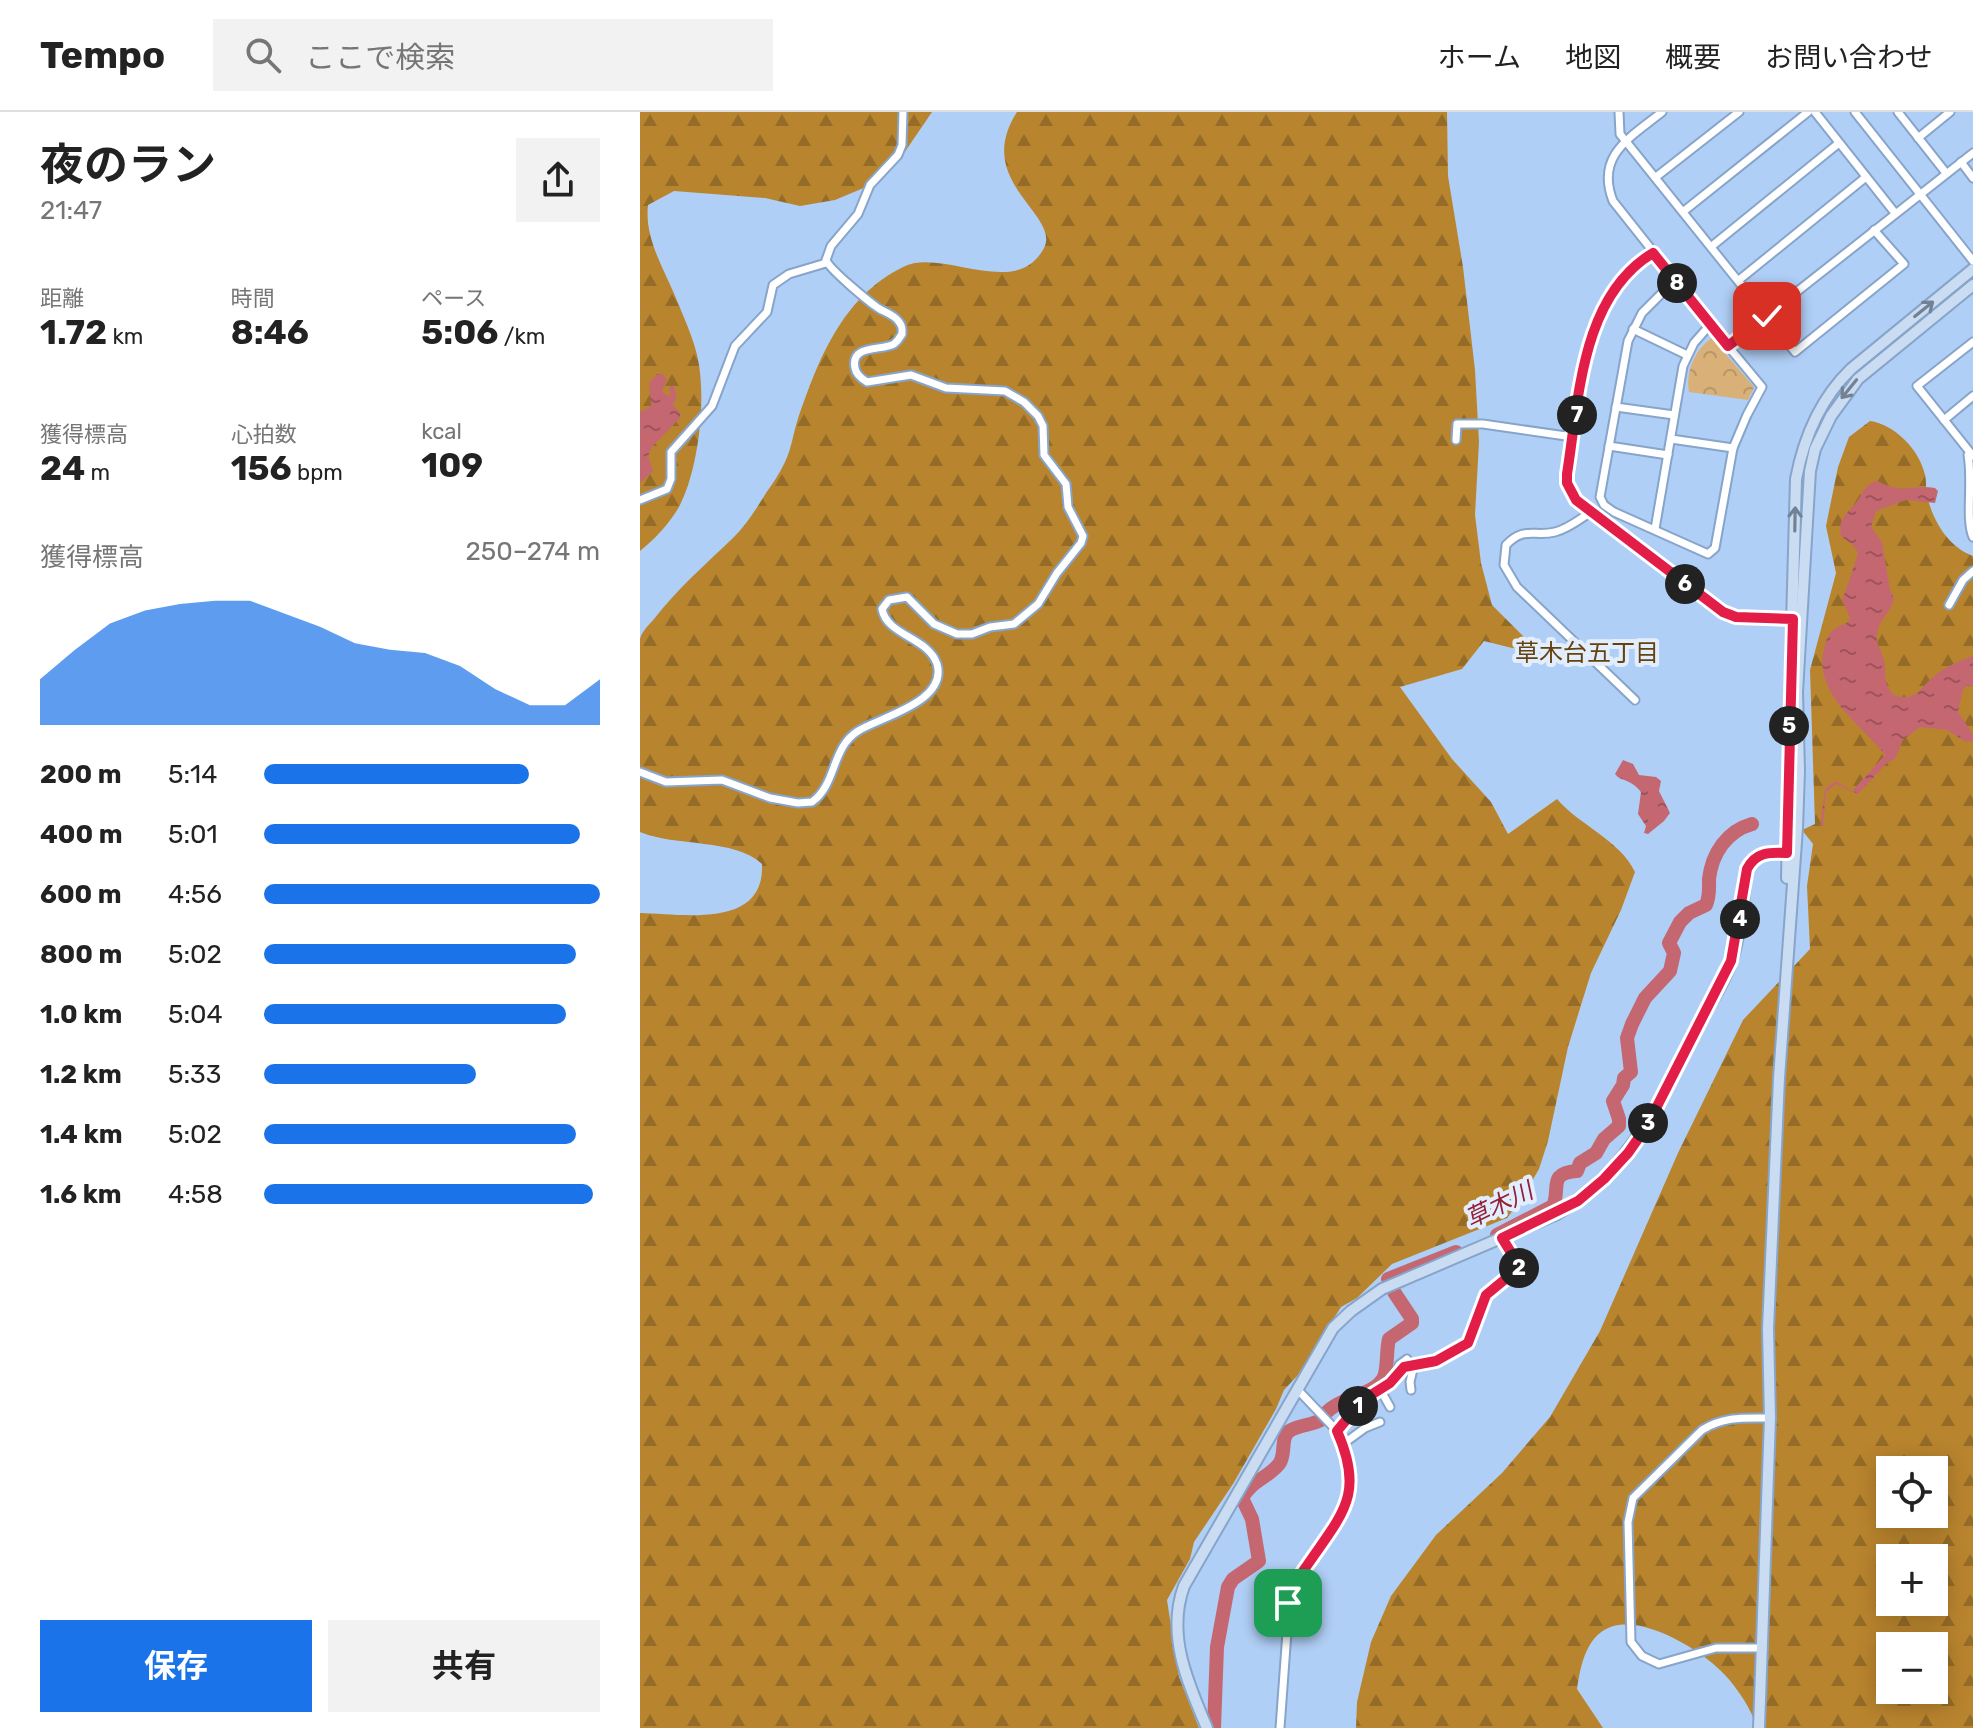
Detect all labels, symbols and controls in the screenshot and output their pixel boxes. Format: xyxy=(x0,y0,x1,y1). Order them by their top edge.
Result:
search box xyxy=(213,19,773,91)
text: Tempo xyxy=(40,32,165,78)
icon: search xyxy=(241,33,285,77)
text: ここで検索 xyxy=(305,40,455,76)
text: ホーム xyxy=(1438,41,1521,74)
text: 地図 xyxy=(1565,41,1621,74)
text: 概要 xyxy=(1665,41,1721,74)
text: お問い合わせ xyxy=(1765,41,1933,74)
button: share xyxy=(516,138,600,222)
text: 夜のラン xyxy=(40,139,216,191)
text: 21:47 xyxy=(40,195,102,226)
pin: 8 xyxy=(1657,263,1697,303)
text: 8 xyxy=(1670,269,1684,296)
pin xyxy=(1733,282,1801,350)
text: 距離 xyxy=(40,285,84,312)
text: 時間 xyxy=(231,285,275,312)
text: ペース xyxy=(421,285,486,312)
icon: check xyxy=(1745,294,1789,338)
one-way arrow xyxy=(1914,300,1934,318)
text: 1.72 xyxy=(40,312,107,353)
text: 8:46 xyxy=(231,312,309,353)
text: 5:06 xyxy=(421,312,498,353)
text: km xyxy=(107,323,143,350)
text: /km xyxy=(498,323,545,350)
one-way arrow xyxy=(1840,379,1858,399)
pin: 7 xyxy=(1557,395,1597,435)
text: 7 xyxy=(1571,401,1583,428)
text: kcal xyxy=(421,418,462,445)
text: 獲得標高 xyxy=(40,421,128,448)
text: 心拍数 xyxy=(231,421,297,448)
text: 109 xyxy=(421,445,483,486)
text: 24 xyxy=(40,448,85,489)
text: 156 xyxy=(231,448,292,489)
text: m xyxy=(85,459,110,486)
text: bpm xyxy=(292,459,343,486)
one-way arrow xyxy=(1787,506,1802,533)
text: 250–274 m xyxy=(466,536,600,567)
text: 獲得標高 xyxy=(40,542,144,573)
pin: 6 xyxy=(1665,564,1705,604)
text: 6 xyxy=(1678,570,1692,597)
district label: 草木台五丁目 xyxy=(1515,639,1659,667)
pin: 5 xyxy=(1769,706,1809,746)
text: 5 xyxy=(1782,712,1796,739)
text: 200 m xyxy=(40,759,122,790)
text: 5:14 xyxy=(168,759,217,790)
text: 400 m xyxy=(40,819,122,850)
text: 5:01 xyxy=(168,819,218,850)
text: 600 m xyxy=(40,879,122,910)
text: 4:56 xyxy=(168,879,222,910)
pin: 4 xyxy=(1720,899,1760,939)
text: 4 xyxy=(1732,905,1748,932)
text: 800 m xyxy=(40,939,122,970)
text: 5:02 xyxy=(168,939,222,970)
text: 1.0 km xyxy=(40,999,122,1030)
text: 5:04 xyxy=(168,999,223,1030)
text: 1.2 km xyxy=(40,1059,122,1090)
text: 5:33 xyxy=(168,1059,221,1090)
pin: 3 xyxy=(1628,1103,1668,1143)
text: 3 xyxy=(1641,1109,1655,1136)
text: 1.4 km xyxy=(40,1119,122,1150)
text: 5:02 xyxy=(168,1119,222,1150)
water label: 草木川 xyxy=(1461,1175,1540,1233)
text: 1.6 km xyxy=(40,1179,122,1210)
text: 4:58 xyxy=(168,1179,223,1210)
pin: 2 xyxy=(1499,1248,1539,1288)
text: 2 xyxy=(1512,1254,1526,1281)
pin: 1 xyxy=(1338,1386,1378,1426)
text: 1 xyxy=(1353,1392,1363,1419)
map controls xyxy=(1876,1456,1948,1704)
button: locate xyxy=(1876,1456,1948,1528)
button: + xyxy=(1876,1544,1948,1616)
pin xyxy=(1254,1569,1322,1637)
icon: arrive xyxy=(1266,1581,1310,1625)
button: 保存 xyxy=(40,1620,312,1712)
button: 共有 xyxy=(328,1620,600,1712)
button: − xyxy=(1876,1632,1948,1704)

